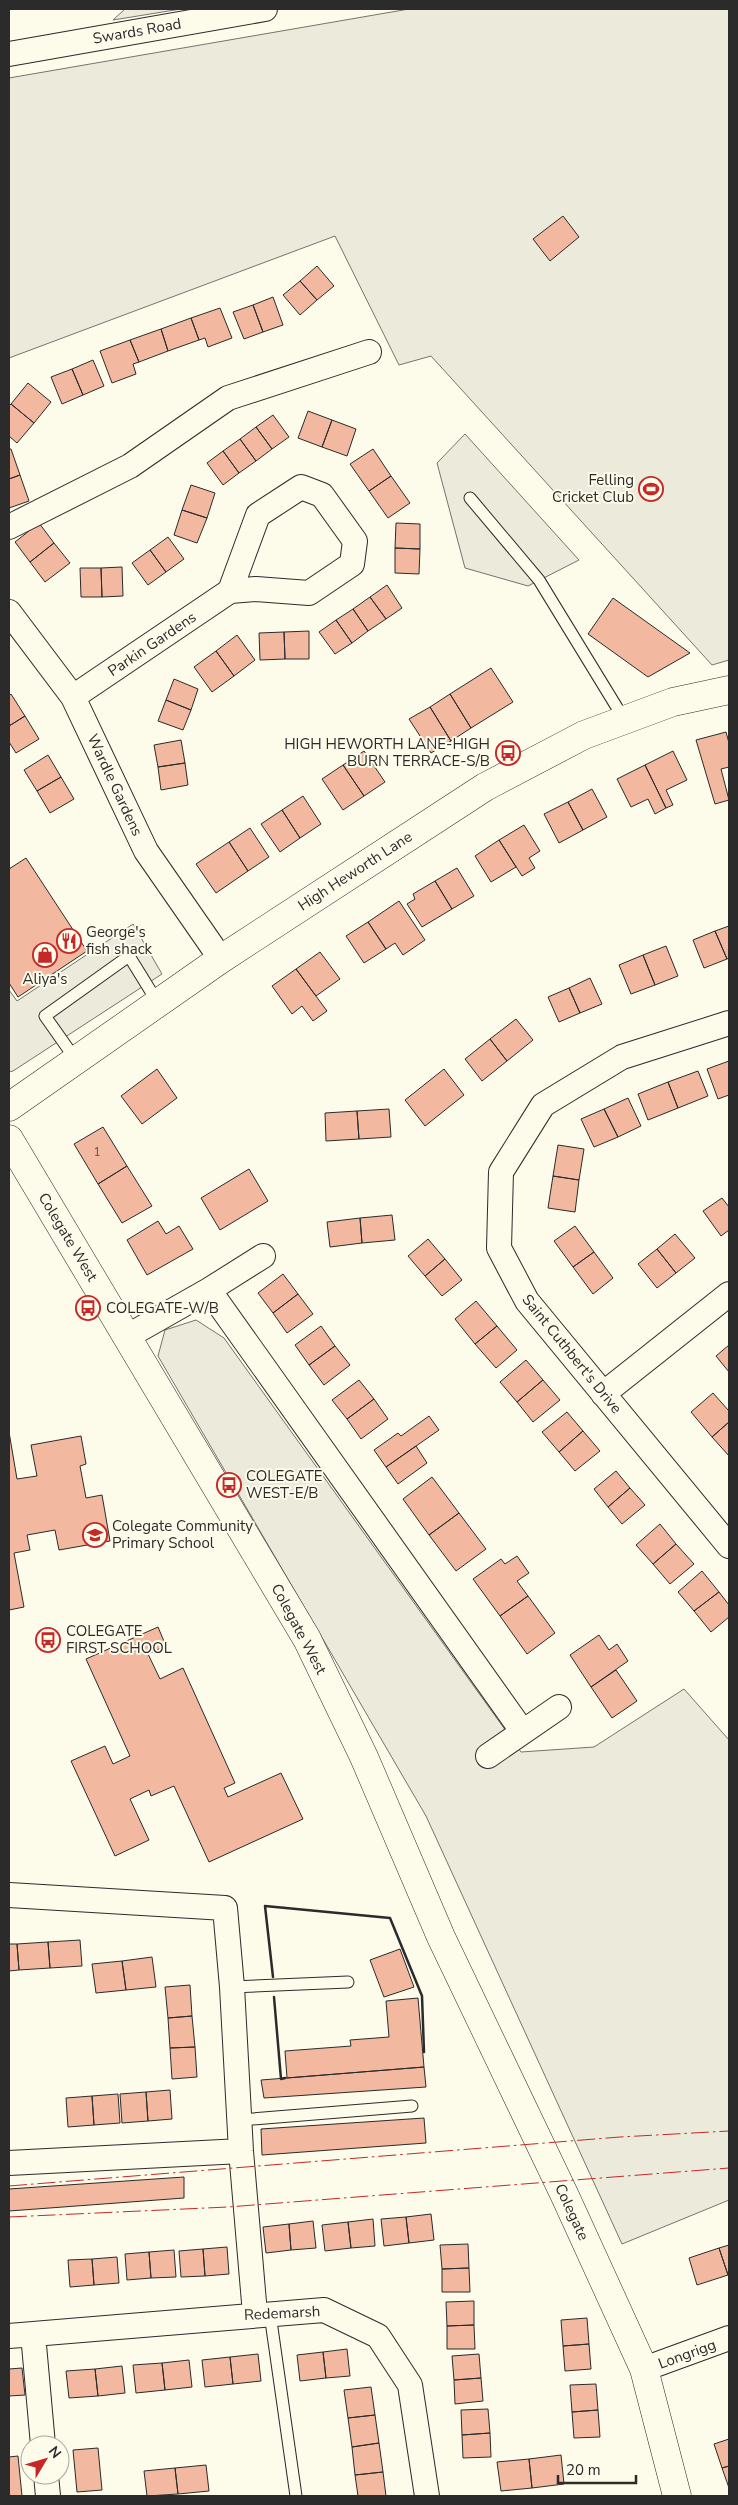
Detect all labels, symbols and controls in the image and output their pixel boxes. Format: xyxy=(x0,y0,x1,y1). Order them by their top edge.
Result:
street label: Swards Road xyxy=(91,13,183,49)
place label: Felling Cricket Club xyxy=(552,470,634,507)
sports icon: Felling Cricket Club xyxy=(638,476,664,502)
street label: Parkin Gardens xyxy=(104,607,200,681)
street label: Wardle Gardens xyxy=(83,731,147,839)
place label: HIGH HEWORTH LANE-HIGH BURN TERRACE-S/B xyxy=(284,734,490,771)
bus stop icon: HIGH HEWORTH LANE-HIGH BURN TERRACE-S/B xyxy=(495,740,521,766)
street label: High Heworth Lane xyxy=(294,827,416,915)
place label: George's fish shack xyxy=(86,922,153,959)
restaurant icon: George's fish shack xyxy=(56,928,82,954)
shop icon: Aliya's xyxy=(32,942,58,968)
place label: Aliya's xyxy=(23,969,67,989)
house number: 1 xyxy=(93,1144,101,1160)
street label: Colegate West xyxy=(34,1189,103,1286)
street label: Saint Cuthbert's Drive xyxy=(518,1290,626,1418)
bus stop icon: COLEGATE-W/B xyxy=(75,1295,101,1321)
place label: COLEGATE-W/B xyxy=(106,1298,219,1318)
place label: COLEGATE WEST-E/B xyxy=(246,1466,323,1503)
bus stop icon: COLEGATE WEST-E/B xyxy=(216,1472,242,1498)
place label: Colegate Community Primary School xyxy=(112,1516,253,1553)
school or university icon: Colegate Community Primary School xyxy=(82,1522,108,1548)
street label: Colegate West xyxy=(267,1580,332,1679)
place label: COLEGATE FIRST SCHOOL xyxy=(66,1621,172,1658)
bus stop icon: COLEGATE FIRST SCHOOL xyxy=(35,1627,61,1653)
street label: Colegate xyxy=(550,2181,594,2243)
street label: Redemarsh xyxy=(243,2301,321,2325)
street label: Longrigg xyxy=(655,2334,719,2374)
north arrow xyxy=(20,2435,70,2485)
text: N xyxy=(44,2442,66,2462)
scale bar xyxy=(558,2452,636,2484)
text: 20 m xyxy=(566,2460,601,2480)

